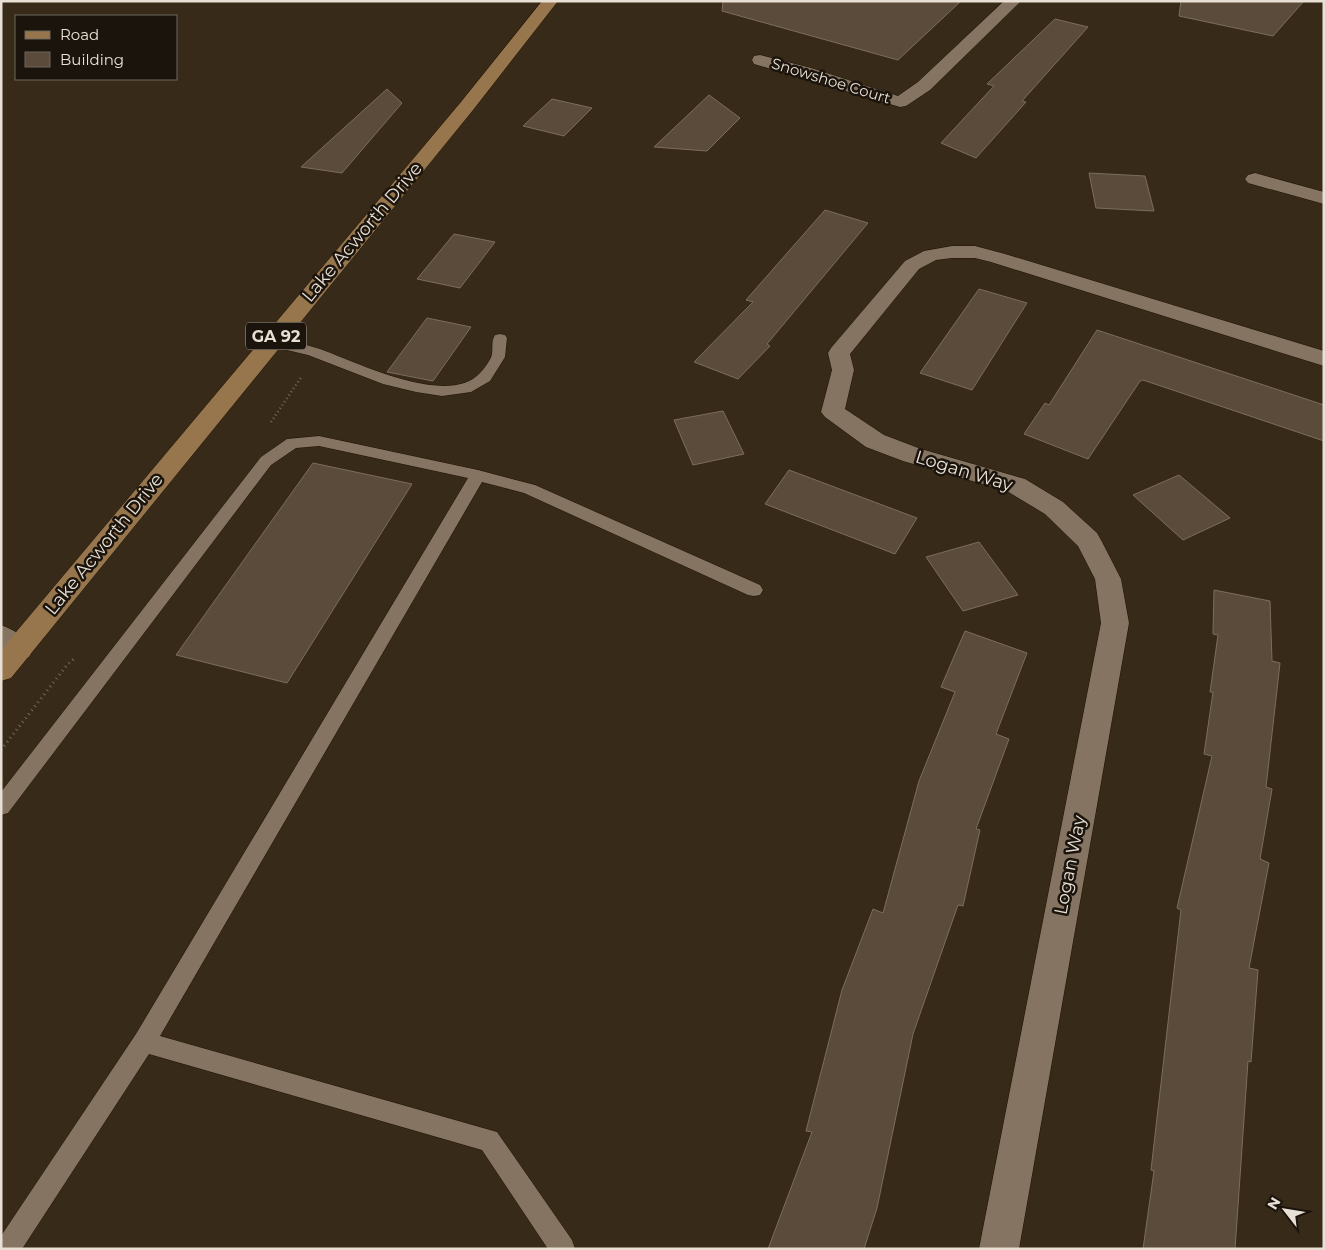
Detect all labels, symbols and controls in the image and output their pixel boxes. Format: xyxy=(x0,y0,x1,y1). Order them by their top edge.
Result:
legend xyxy=(15,15,178,80)
text: Road xyxy=(60,25,99,44)
text: Building xyxy=(60,50,124,69)
street label: Snowshoe Court xyxy=(769,53,893,108)
street label: Lake Acworth Drive xyxy=(297,158,427,306)
road number: GA 92 xyxy=(246,322,306,350)
street label: Logan Way xyxy=(913,446,1016,496)
street label: Lake Acworth Drive xyxy=(40,469,168,619)
street label: Logan Way xyxy=(1050,813,1090,916)
north arrow xyxy=(1260,1185,1310,1235)
text: N xyxy=(1263,1194,1284,1213)

